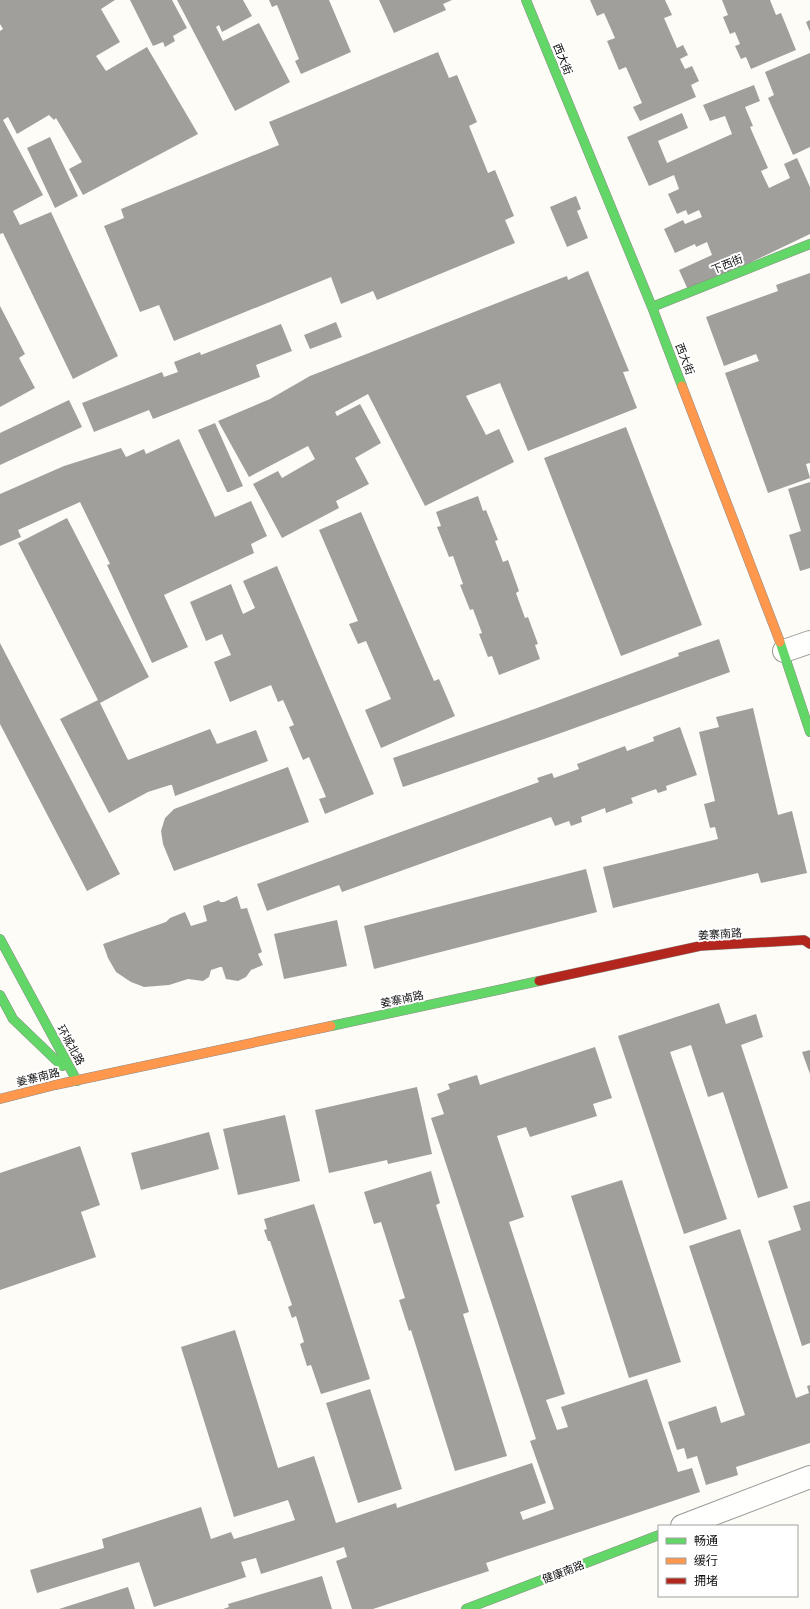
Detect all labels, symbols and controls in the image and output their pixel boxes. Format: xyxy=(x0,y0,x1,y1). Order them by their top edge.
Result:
street label: 西大街 xyxy=(550,41,576,77)
street label: 下西街 xyxy=(709,251,745,277)
street label: 西大街 xyxy=(673,341,697,377)
street label: 姜寨南路 xyxy=(698,925,742,943)
street label: 姜寨南路 xyxy=(379,988,425,1010)
street label: 环城北路 xyxy=(54,1022,88,1068)
street label: 姜寨南路 xyxy=(15,1065,61,1089)
legend xyxy=(658,1525,798,1597)
text: 畅通 xyxy=(694,1533,718,1548)
text: 缓行 xyxy=(694,1553,718,1568)
street label: 健康南路 xyxy=(540,1558,586,1586)
text: 拥堵 xyxy=(694,1573,718,1588)

